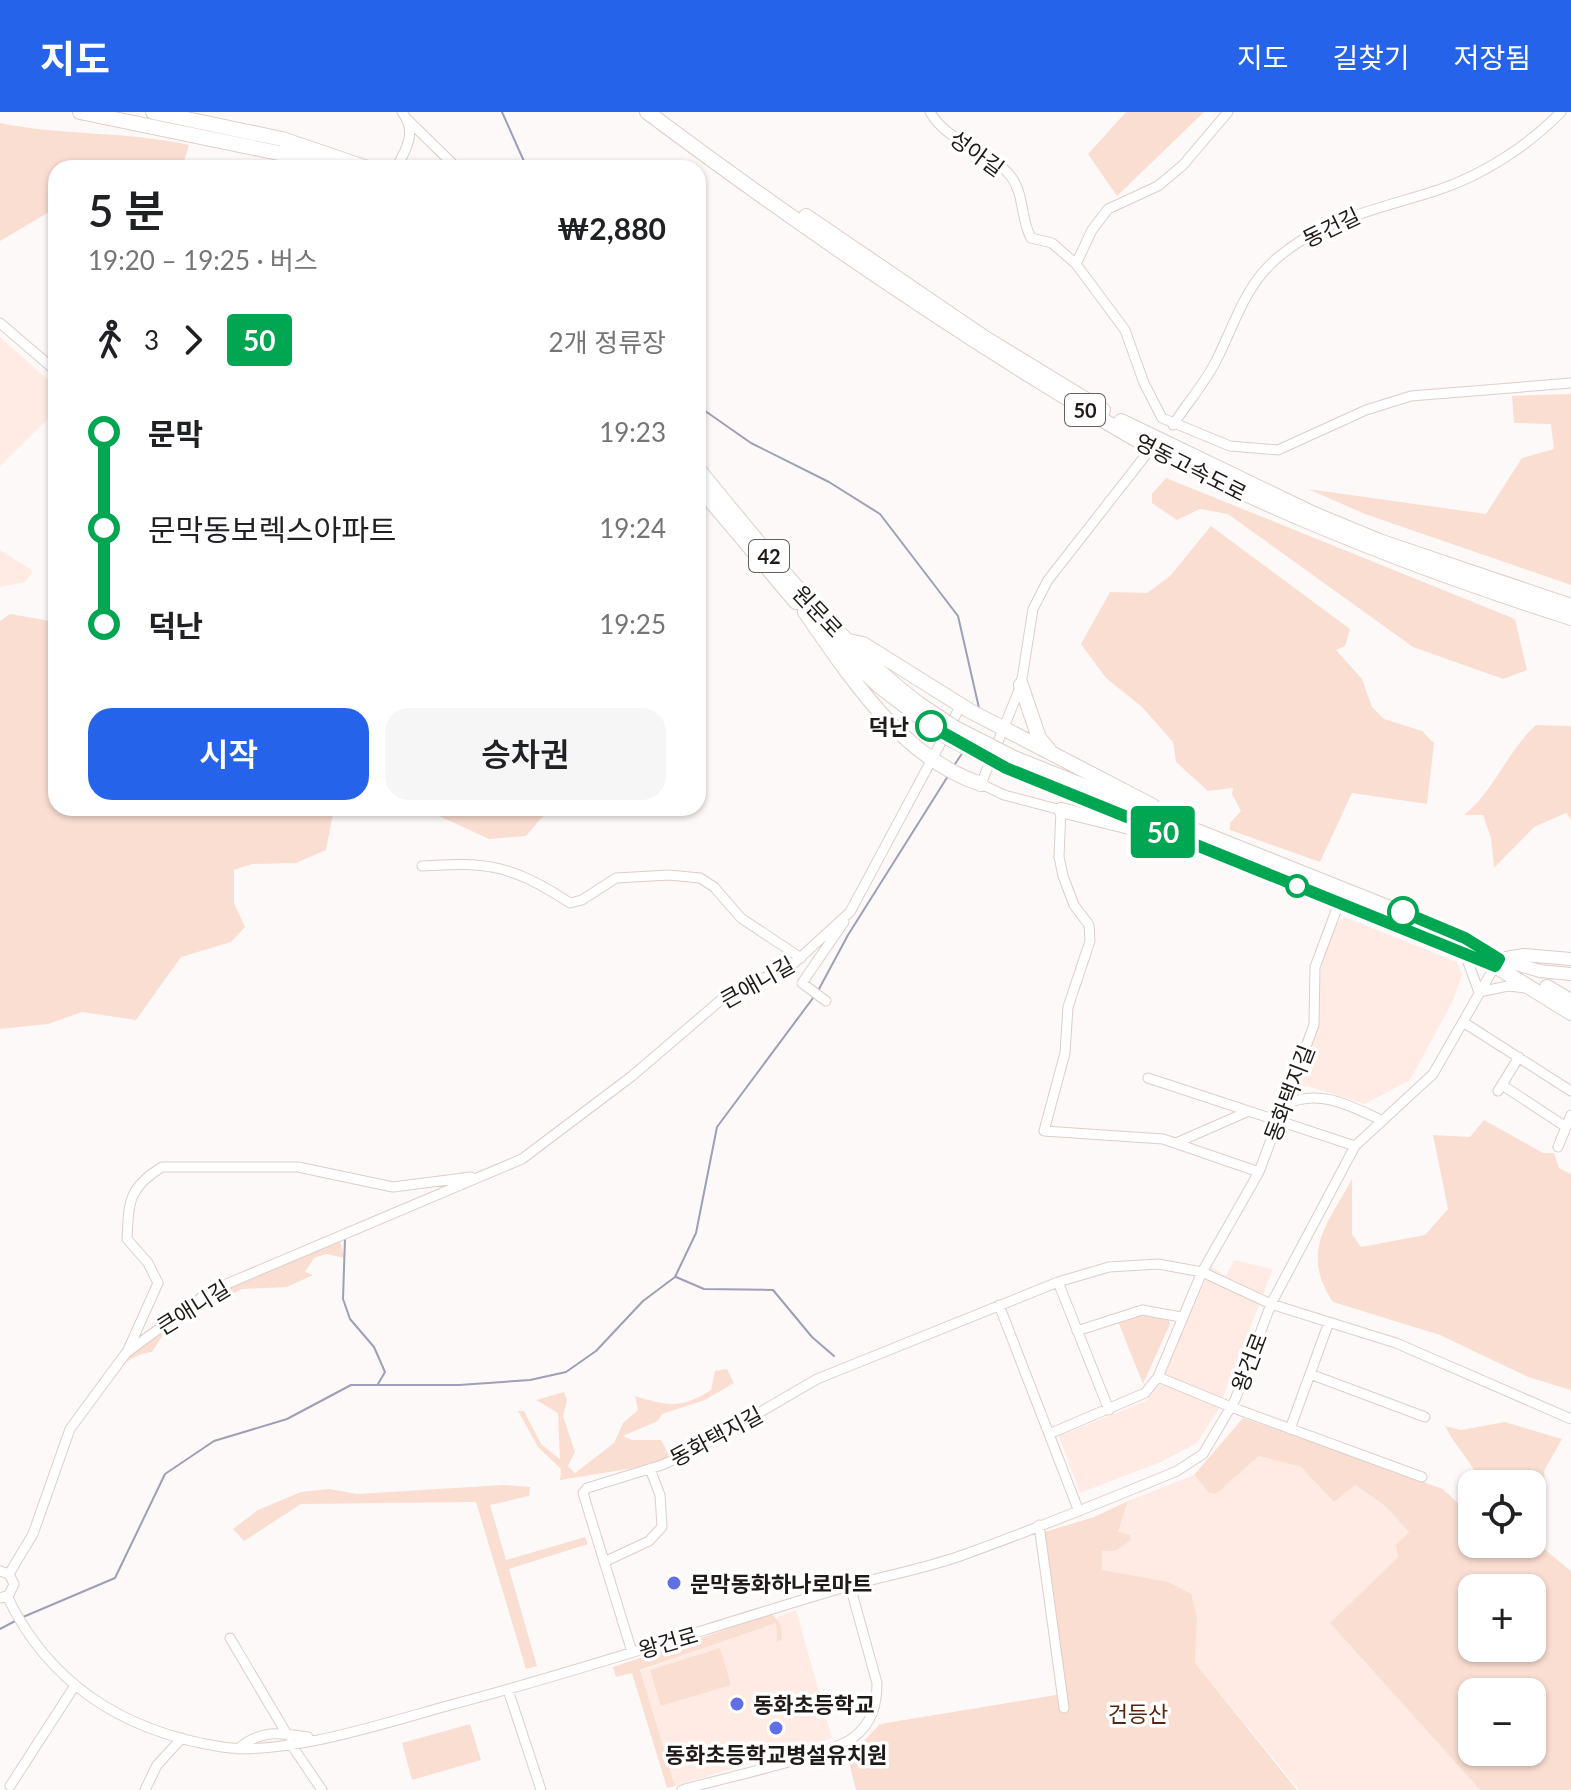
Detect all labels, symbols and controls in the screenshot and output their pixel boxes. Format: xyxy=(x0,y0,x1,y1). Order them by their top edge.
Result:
text: 지도 xyxy=(40,35,110,81)
text: 지도 xyxy=(1237,40,1288,74)
text: 길찾기 xyxy=(1332,40,1410,74)
text: 저장됨 xyxy=(1454,40,1531,74)
street label: 성아길 xyxy=(944,124,1010,182)
text: 5 분 xyxy=(88,184,165,236)
street label: 동건길 xyxy=(1298,202,1364,252)
text: ₩2,880 xyxy=(557,210,666,246)
text: 19:20 – 19:25 · 버스 xyxy=(88,244,318,276)
icon: walk xyxy=(88,318,132,362)
icon: forward xyxy=(171,318,215,362)
text: 50 xyxy=(243,323,276,357)
text: 3 xyxy=(144,324,159,356)
text: 2개 정류장 xyxy=(549,326,666,358)
road number: 50 xyxy=(1065,394,1105,426)
text: 문막 xyxy=(148,415,203,451)
text: 19:23 xyxy=(599,416,666,448)
street label: 영동고속도로 xyxy=(1131,427,1251,507)
text: 문막동보렉스아파트 xyxy=(148,511,396,547)
text: 19:24 xyxy=(599,512,666,544)
road number: 42 xyxy=(749,540,789,572)
street label: 원문로 xyxy=(787,580,849,642)
text: 덕난 xyxy=(148,607,203,643)
text: 19:25 xyxy=(599,608,666,640)
button: 시작 xyxy=(88,708,369,800)
button: 승차권 xyxy=(385,708,666,800)
marker: 덕난 xyxy=(916,711,946,741)
place label: 덕난 xyxy=(869,713,909,740)
line badge: 50 xyxy=(1127,806,1199,858)
text: 50 xyxy=(1147,815,1179,849)
unlabelled marker xyxy=(1286,875,1308,897)
unlabelled marker xyxy=(1388,897,1418,927)
street label: 큰애니길 xyxy=(715,951,799,1013)
street label: 동화택지길 xyxy=(1258,1041,1320,1145)
street label: 큰애니길 xyxy=(152,1274,234,1340)
street label: 왕건로 xyxy=(1226,1329,1272,1395)
street label: 동화택지길 xyxy=(665,1400,767,1472)
map controls xyxy=(1458,1470,1546,1766)
button: locate xyxy=(1458,1470,1546,1558)
place label: 문막동화하나로마트 xyxy=(690,1570,872,1597)
marker: 문막동화하나로마트 xyxy=(665,1574,683,1592)
button: + xyxy=(1458,1574,1546,1662)
street label: 왕건로 xyxy=(635,1621,701,1663)
button: − xyxy=(1458,1678,1546,1766)
place label: 동화초등학교 xyxy=(753,1691,874,1718)
marker: 동화초등학교 xyxy=(728,1695,746,1713)
park label: 건등산 xyxy=(1108,1700,1168,1727)
marker: 동화초등학교병설유치원 xyxy=(767,1719,785,1737)
place label: 동화초등학교병설유치원 xyxy=(665,1741,887,1768)

